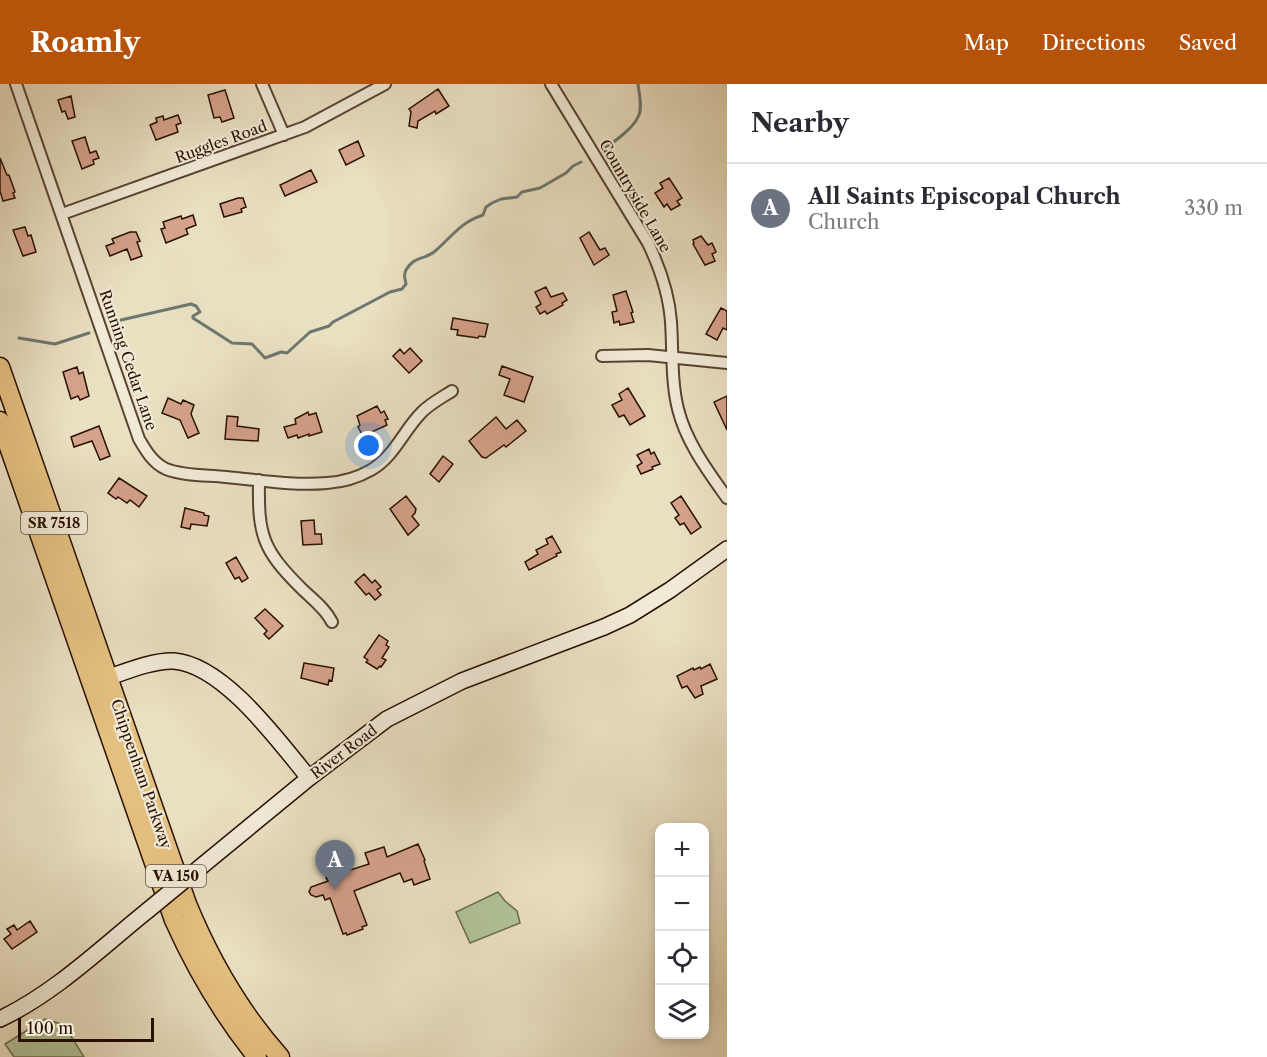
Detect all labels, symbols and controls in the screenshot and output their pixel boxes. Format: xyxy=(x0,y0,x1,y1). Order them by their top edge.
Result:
text: Roamly xyxy=(30,25,140,59)
text: Map xyxy=(964,30,1009,55)
text: Directions xyxy=(1042,30,1146,55)
text: Saved xyxy=(1179,30,1237,55)
text: Nearby xyxy=(751,107,849,139)
street label: Ruggles Road xyxy=(172,116,269,167)
street label: Countryside Lane xyxy=(595,136,675,256)
text: All Saints Episcopal Church xyxy=(808,183,1121,210)
text: A xyxy=(763,196,778,220)
text: 330 m xyxy=(1184,196,1243,220)
text: Church xyxy=(808,210,879,234)
street label: Running Cedar Lane xyxy=(95,287,161,433)
your location xyxy=(354,431,383,460)
road number: SR 7518 xyxy=(21,512,87,534)
street label: Chippenham Parkway xyxy=(107,696,176,852)
street label: River Road xyxy=(307,720,381,783)
map controls xyxy=(655,823,709,1039)
button: + xyxy=(655,823,709,877)
pin: A xyxy=(316,840,354,890)
road number: VA 150 xyxy=(146,865,206,887)
button: − xyxy=(655,877,709,931)
button: locate xyxy=(655,931,709,985)
button: layers xyxy=(655,985,709,1039)
scale bar xyxy=(18,1015,154,1042)
text: 100 m xyxy=(27,1018,73,1038)

